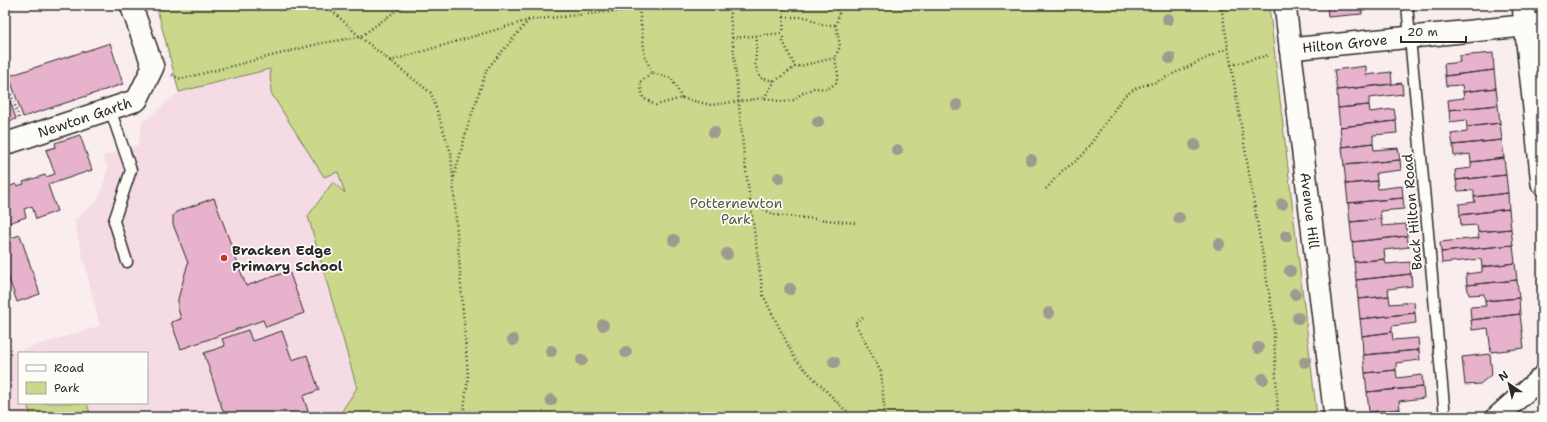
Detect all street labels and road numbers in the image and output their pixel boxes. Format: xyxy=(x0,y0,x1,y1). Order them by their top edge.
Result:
street label: Hilton Grove xyxy=(1301,30,1388,57)
street label: Newton Garth xyxy=(35,93,134,141)
street label: Back Hilton Road xyxy=(1398,153,1426,271)
street label: Avenue Hill xyxy=(1296,171,1324,250)

